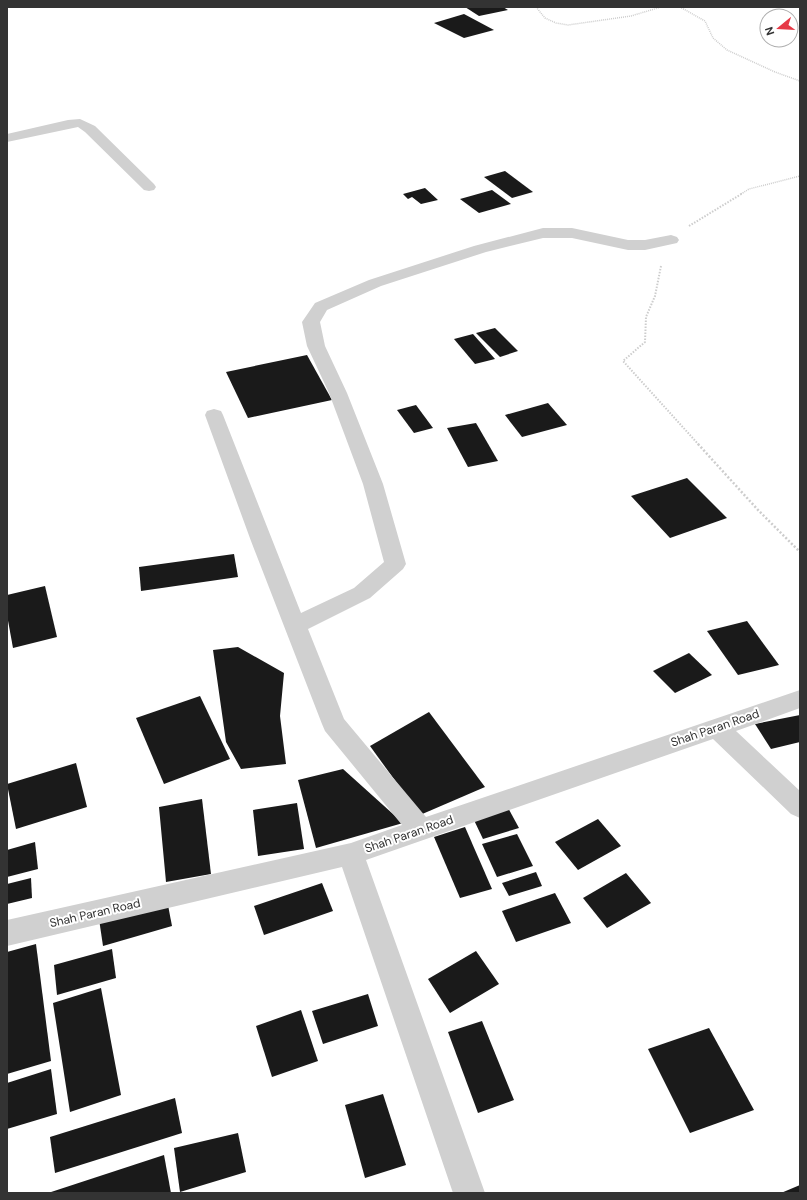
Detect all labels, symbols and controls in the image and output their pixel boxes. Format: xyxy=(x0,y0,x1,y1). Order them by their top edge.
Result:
north arrow xyxy=(759,8,799,48)
text: N xyxy=(762,25,777,37)
street label: Shah Paran Road xyxy=(669,705,761,751)
street label: Shah Paran Road xyxy=(363,811,455,857)
street label: Shah Paran Road xyxy=(48,895,142,931)

